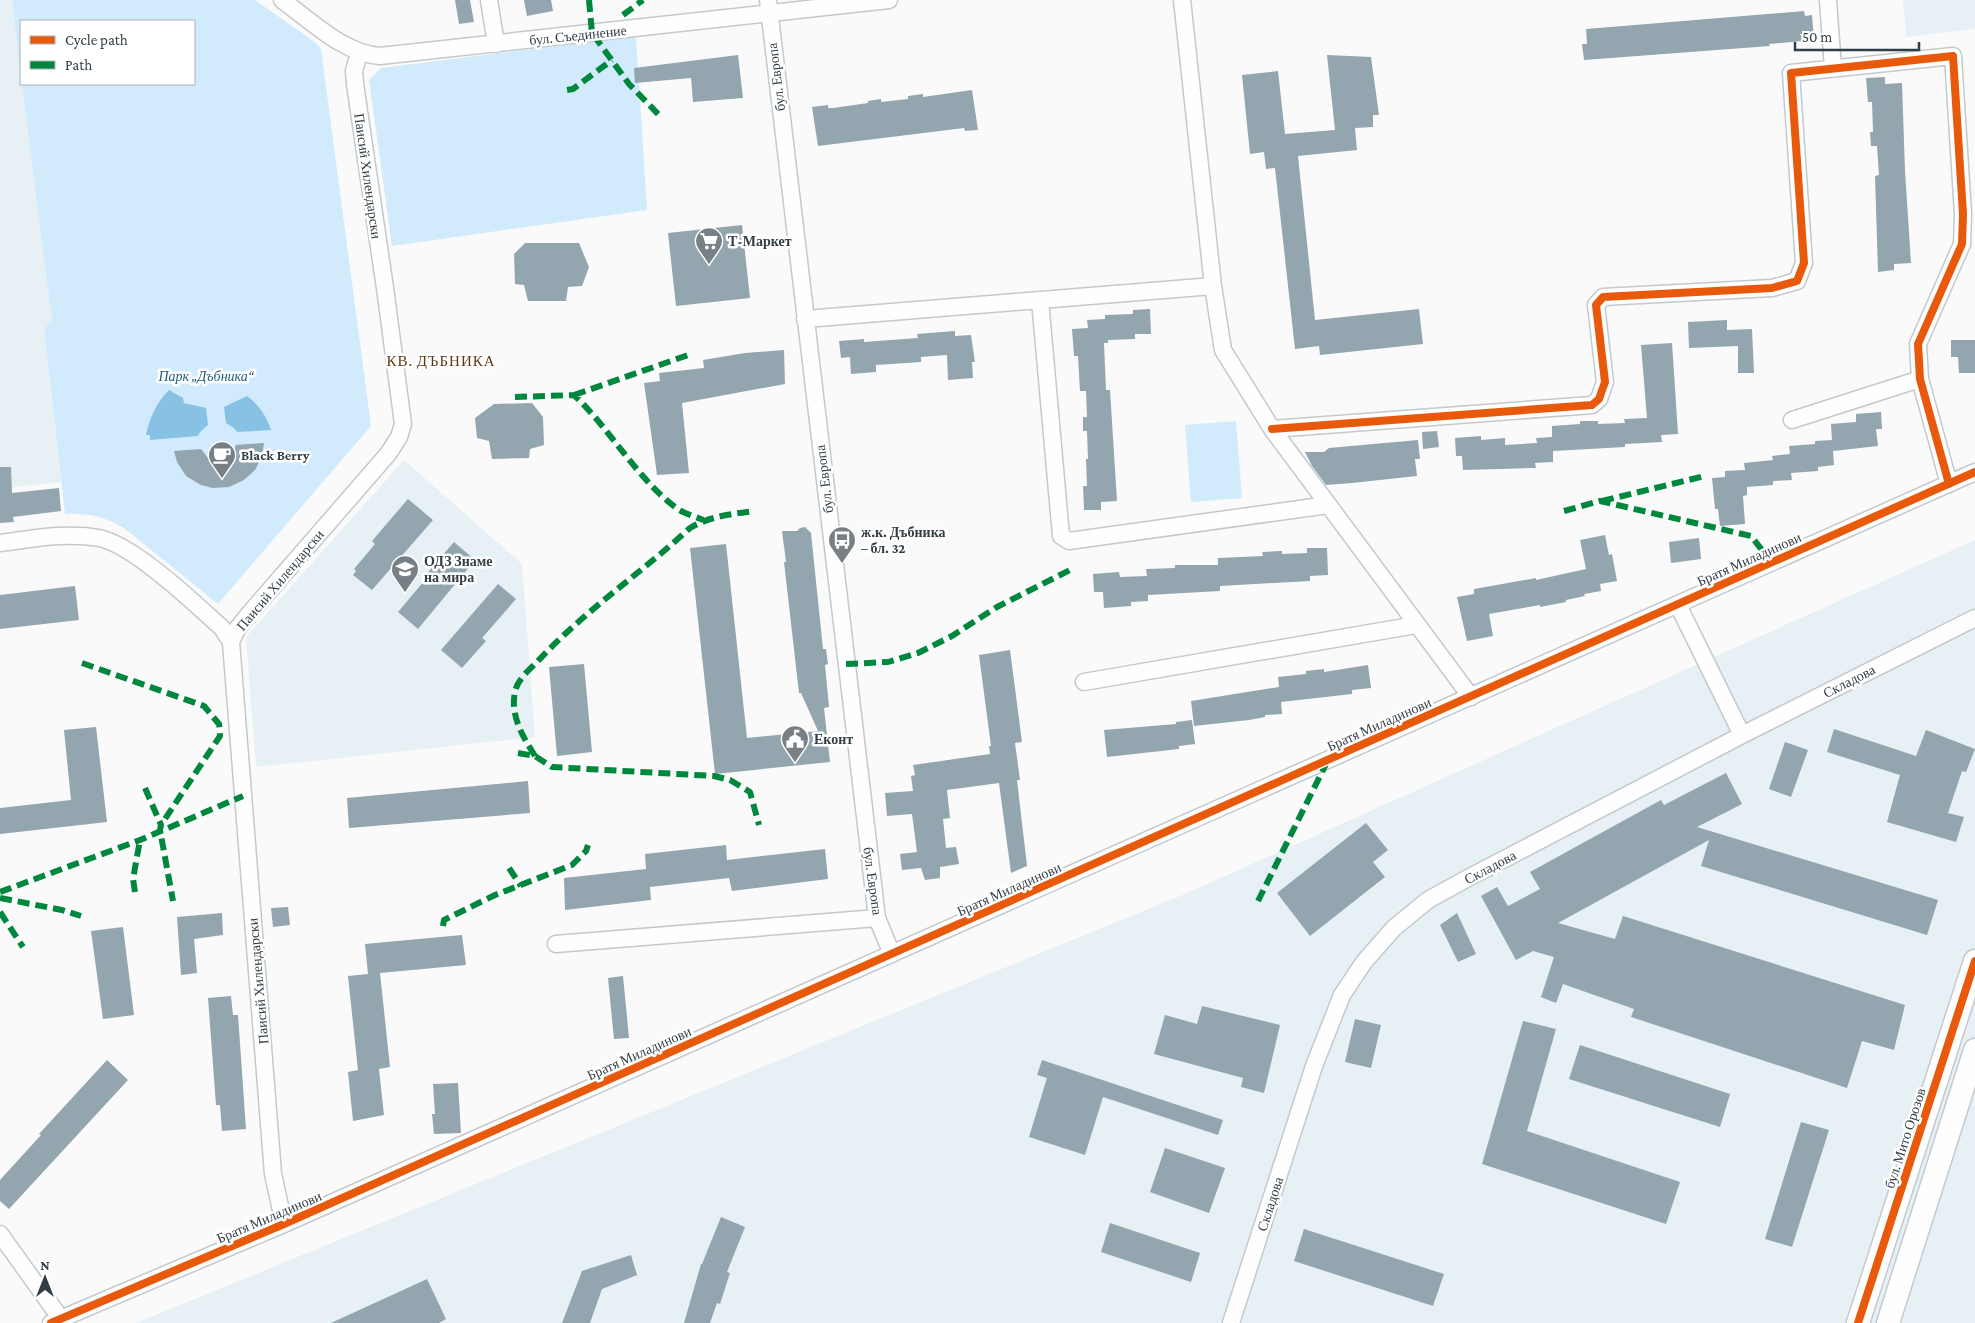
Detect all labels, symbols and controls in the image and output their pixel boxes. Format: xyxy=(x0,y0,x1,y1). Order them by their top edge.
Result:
legend xyxy=(20,20,195,85)
scale bar xyxy=(1795,20,1919,52)
street label: бул. Съединение xyxy=(528,22,628,48)
text: 50 m xyxy=(1802,29,1832,45)
text: Cycle path xyxy=(65,32,128,49)
street label: бул. Европа xyxy=(764,41,788,112)
text: Path xyxy=(65,57,92,73)
street label: Паисий Хилендарски xyxy=(351,112,385,240)
supermarket icon: Т-Маркет xyxy=(694,226,724,265)
place label: Т-Маркет xyxy=(728,233,792,249)
district label: КВ. ДЪБНИКА xyxy=(386,353,496,369)
park label: Парк „Дъбника“ xyxy=(157,368,255,384)
cafe icon: Black Berry xyxy=(207,440,237,479)
street label: бул. Европа xyxy=(812,443,836,514)
place label: Black Berry xyxy=(241,447,310,463)
place label: ж.к. Дъбника – бл. 32 xyxy=(861,524,946,556)
bus stop icon: ж.к. Дъбника – бл. 32 xyxy=(827,525,857,564)
street label: Паисий Хилендарски xyxy=(233,526,327,634)
street label: Братя Миладинови xyxy=(1694,529,1804,589)
place label: ОДЗ Знаме на мира xyxy=(424,553,492,585)
school or university icon: ОДЗ Знаме на мира xyxy=(390,554,420,593)
street label: Складова xyxy=(1820,661,1878,701)
street label: Братя Миладинови xyxy=(1324,694,1434,754)
public building icon: Еконт xyxy=(780,724,810,763)
place label: Еконт xyxy=(814,731,853,747)
street label: бул. Европа xyxy=(860,846,886,917)
street label: Складова xyxy=(1461,846,1519,887)
street label: Братя Миладинови xyxy=(954,859,1064,919)
street label: Паисий Хилендарски xyxy=(244,917,271,1045)
street label: Братя Миладинови xyxy=(584,1023,694,1083)
street label: бул. Мито Орозов xyxy=(1881,1085,1929,1190)
street label: Складова xyxy=(1254,1174,1287,1233)
street label: Братя Миладинови xyxy=(214,1188,324,1246)
north arrow xyxy=(20,1253,70,1303)
text: N xyxy=(40,1257,50,1273)

